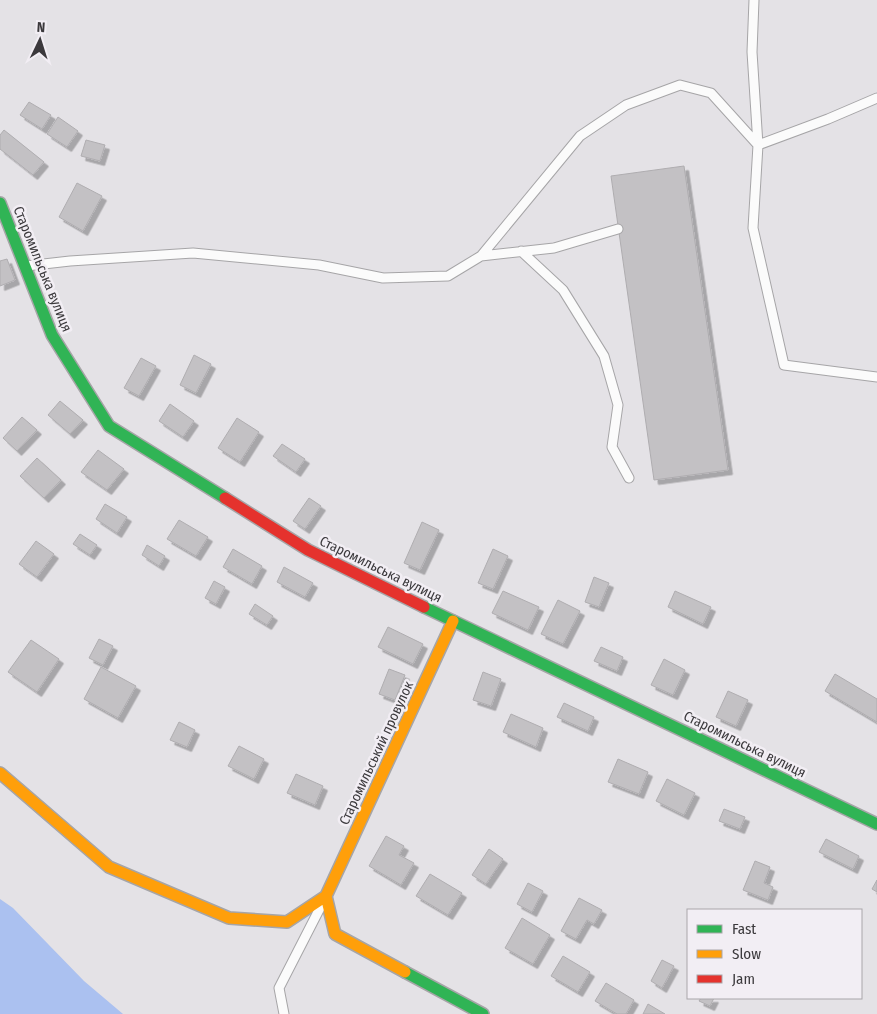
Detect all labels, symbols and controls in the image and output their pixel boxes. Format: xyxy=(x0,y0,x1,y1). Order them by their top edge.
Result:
north arrow xyxy=(15,15,65,65)
text: N xyxy=(36,19,46,36)
street label: Старомильська вулиця xyxy=(10,204,76,334)
street label: Старомильська вулиця xyxy=(317,532,445,606)
street label: Старомильський провулок xyxy=(336,678,417,828)
street label: Старомильська вулиця xyxy=(681,707,809,781)
legend xyxy=(687,909,862,999)
text: Fast xyxy=(732,920,756,938)
text: Slow xyxy=(732,945,761,963)
text: Jam xyxy=(732,970,755,988)

